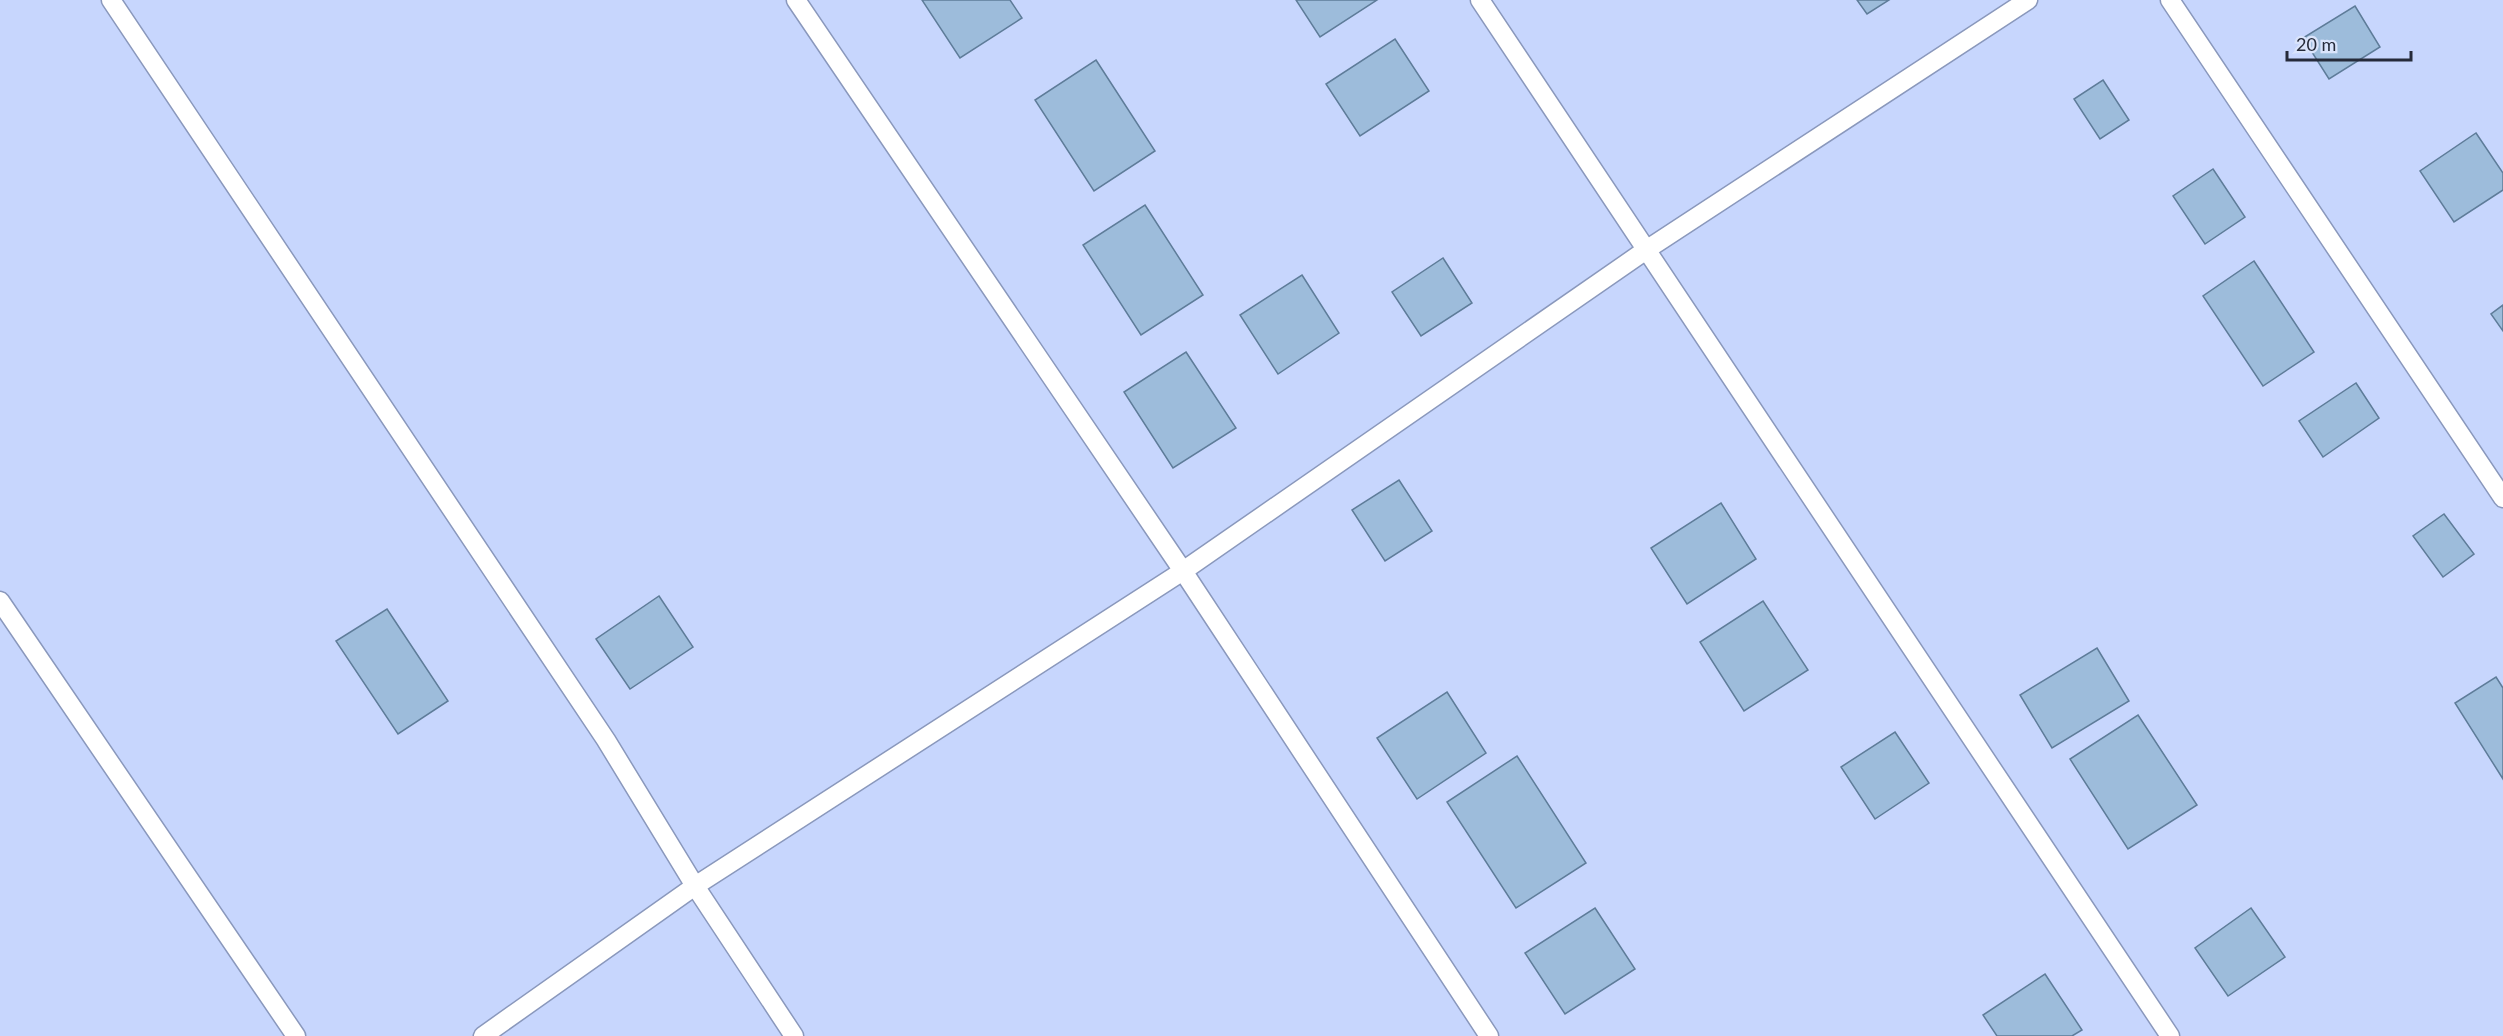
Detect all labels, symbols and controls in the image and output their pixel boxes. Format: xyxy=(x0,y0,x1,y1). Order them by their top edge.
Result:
scale bar xyxy=(2287,24,2412,62)
text: 20 m xyxy=(2296,33,2336,55)

